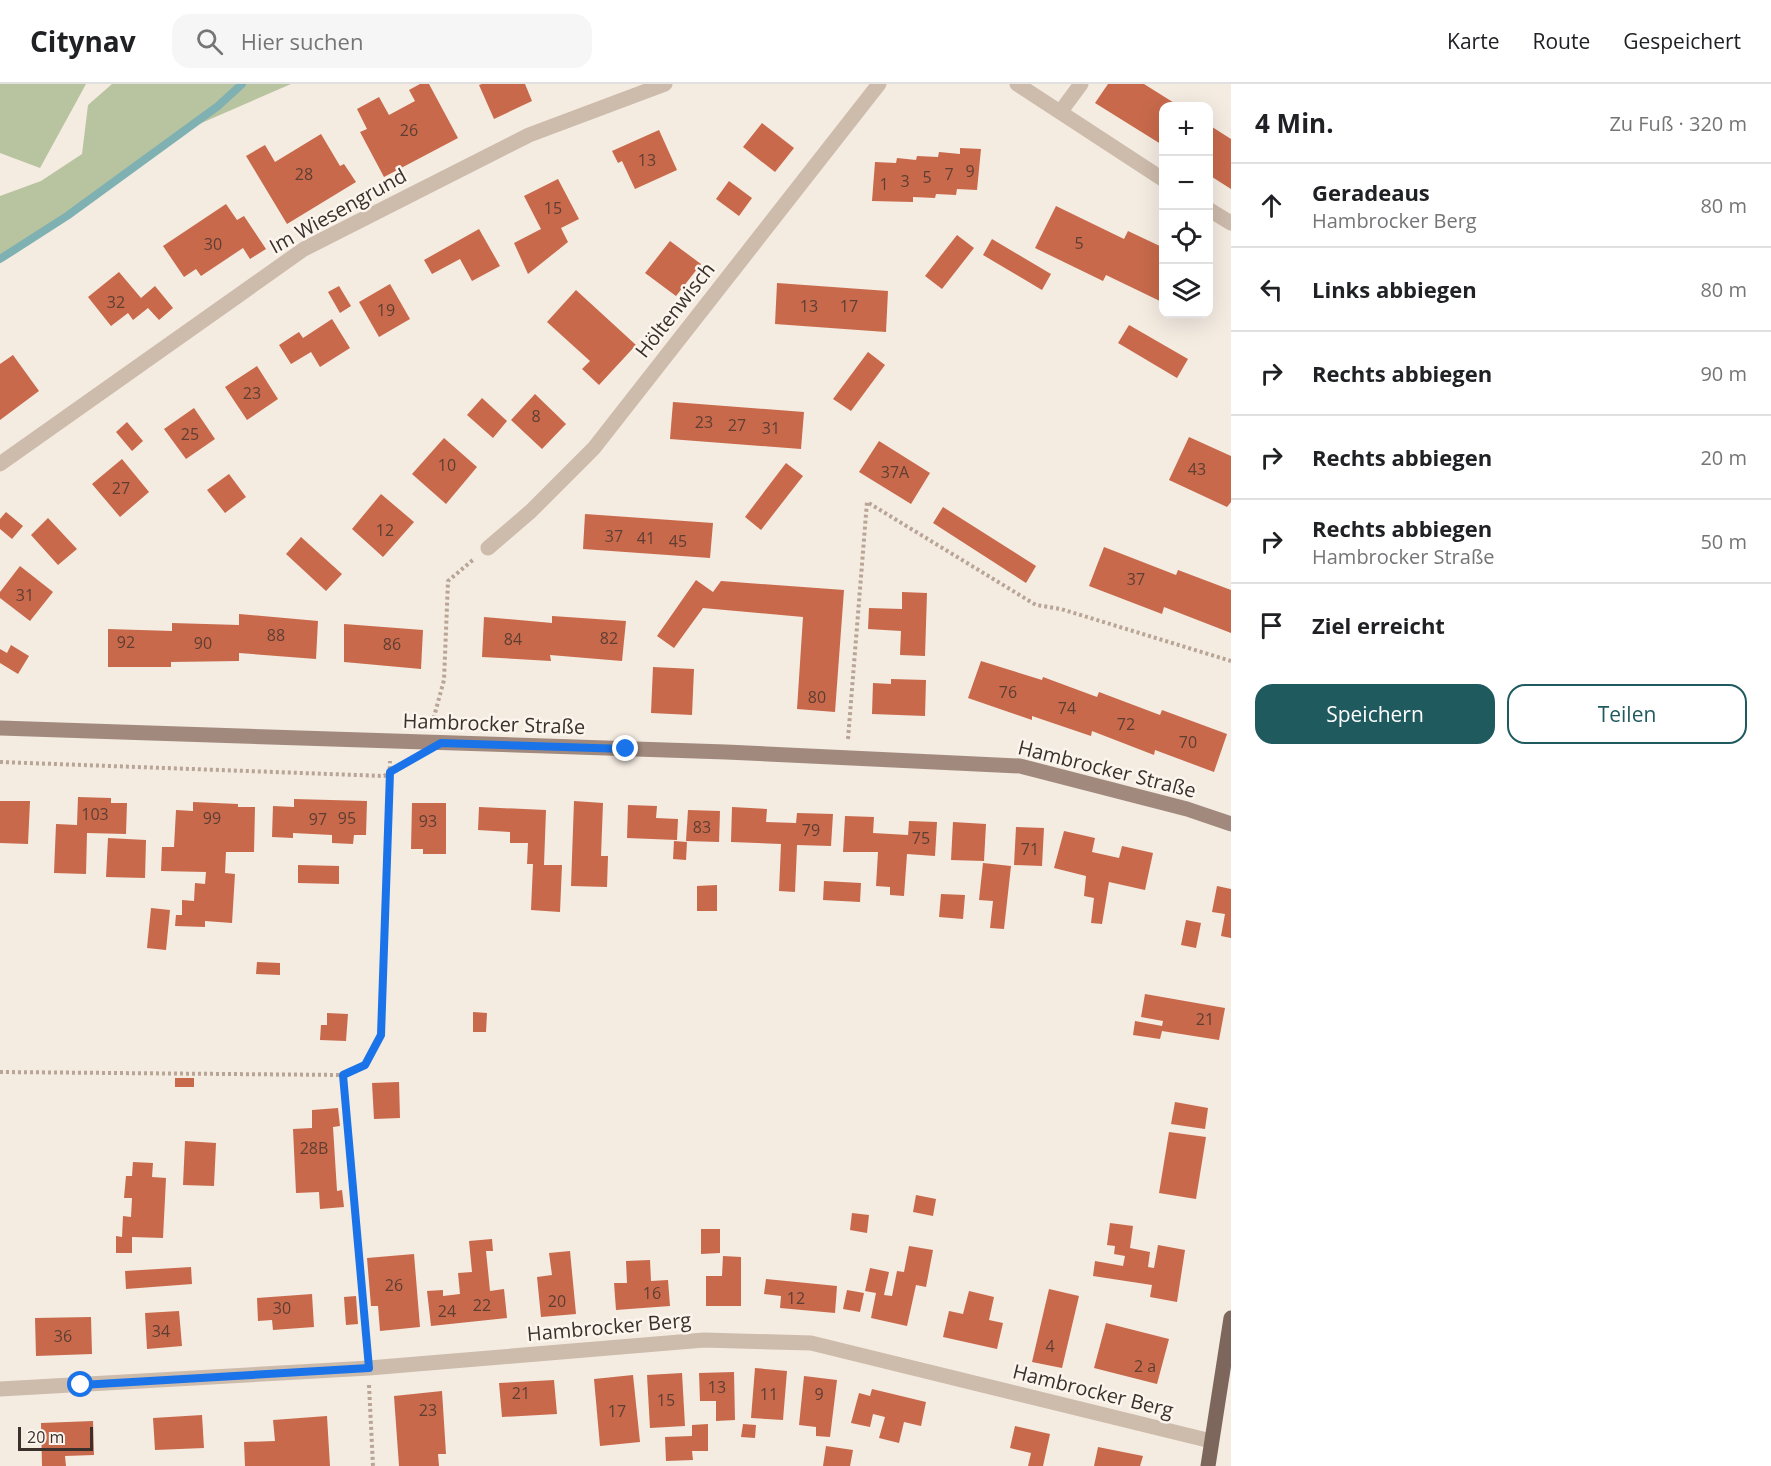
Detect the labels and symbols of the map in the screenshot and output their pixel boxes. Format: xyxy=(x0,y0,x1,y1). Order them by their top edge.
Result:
house number: 26 xyxy=(400,119,418,141)
house number: 13 xyxy=(638,149,656,171)
house number: 9 xyxy=(965,160,975,182)
street label: Im Wiesengrund xyxy=(264,162,411,259)
house number: 28 xyxy=(295,163,313,185)
house number: 7 xyxy=(944,163,954,185)
house number: 5 xyxy=(922,166,932,188)
house number: 3 xyxy=(900,170,910,192)
house number: 1 xyxy=(879,173,889,195)
house number: 15 xyxy=(544,197,562,219)
house number: 5 xyxy=(1074,232,1084,254)
house number: 30 xyxy=(204,233,222,255)
street label: Höltenwisch xyxy=(629,256,720,363)
house number: 32 xyxy=(107,291,125,313)
house number: 13 xyxy=(800,295,818,317)
house number: 17 xyxy=(840,295,858,317)
house number: 19 xyxy=(377,299,395,321)
house number: 23 xyxy=(243,382,261,404)
house number: 8 xyxy=(531,405,541,427)
house number: 23 xyxy=(695,411,713,433)
house number: 27 xyxy=(728,414,746,436)
house number: 31 xyxy=(762,417,780,439)
house number: 25 xyxy=(181,423,199,445)
house number: 10 xyxy=(438,454,456,476)
house number: 43 xyxy=(1188,458,1206,480)
house number: 37A xyxy=(881,461,910,483)
house number: 27 xyxy=(112,477,130,499)
house number: 12 xyxy=(376,519,394,541)
house number: 37 xyxy=(605,525,623,547)
house number: 41 xyxy=(637,527,655,549)
house number: 45 xyxy=(669,530,687,552)
house number: 37 xyxy=(1127,568,1145,590)
house number: 31 xyxy=(16,584,34,606)
house number: 88 xyxy=(267,624,285,646)
house number: 82 xyxy=(600,627,618,649)
house number: 84 xyxy=(504,628,522,650)
house number: 92 xyxy=(117,631,135,653)
house number: 90 xyxy=(194,632,212,654)
house number: 86 xyxy=(383,633,401,655)
house number: 76 xyxy=(999,681,1017,703)
house number: 80 xyxy=(808,686,826,708)
house number: 74 xyxy=(1058,697,1076,719)
street label: Hambrocker Straße xyxy=(402,707,586,740)
house number: 72 xyxy=(1117,713,1135,735)
house number: 70 xyxy=(1179,731,1197,753)
street label: Hambrocker Straße xyxy=(1015,733,1199,804)
route end xyxy=(612,735,638,761)
house number: 103 xyxy=(81,803,109,825)
house number: 99 xyxy=(203,807,221,829)
house number: 95 xyxy=(338,807,356,829)
house number: 97 xyxy=(309,808,327,830)
house number: 93 xyxy=(419,810,437,832)
house number: 83 xyxy=(693,816,711,838)
house number: 79 xyxy=(802,819,820,841)
house number: 75 xyxy=(912,827,930,849)
house number: 71 xyxy=(1021,838,1039,860)
house number: 21 xyxy=(1196,1008,1214,1030)
house number: 28B xyxy=(300,1137,328,1159)
house number: 26 xyxy=(385,1274,403,1296)
house number: 16 xyxy=(643,1282,661,1304)
house number: 12 xyxy=(787,1287,805,1309)
house number: 20 xyxy=(548,1290,566,1312)
house number: 22 xyxy=(473,1294,491,1316)
house number: 30 xyxy=(273,1297,291,1319)
house number: 24 xyxy=(438,1300,456,1322)
street label: Hambrocker Berg xyxy=(526,1306,692,1347)
house number: 34 xyxy=(152,1320,170,1342)
house number: 36 xyxy=(54,1325,72,1347)
house number: 4 xyxy=(1045,1335,1055,1357)
house number: 2 a xyxy=(1134,1355,1156,1377)
street label: Hambrocker Berg xyxy=(1010,1357,1176,1424)
route start xyxy=(67,1371,93,1397)
house number: 13 xyxy=(708,1376,726,1398)
house number: 21 xyxy=(512,1382,530,1404)
house number: 11 xyxy=(760,1383,778,1405)
house number: 9 xyxy=(814,1383,824,1405)
house number: 15 xyxy=(657,1389,675,1411)
house number: 23 xyxy=(419,1399,437,1421)
house number: 17 xyxy=(608,1400,626,1422)
scale bar xyxy=(18,1424,93,1452)

